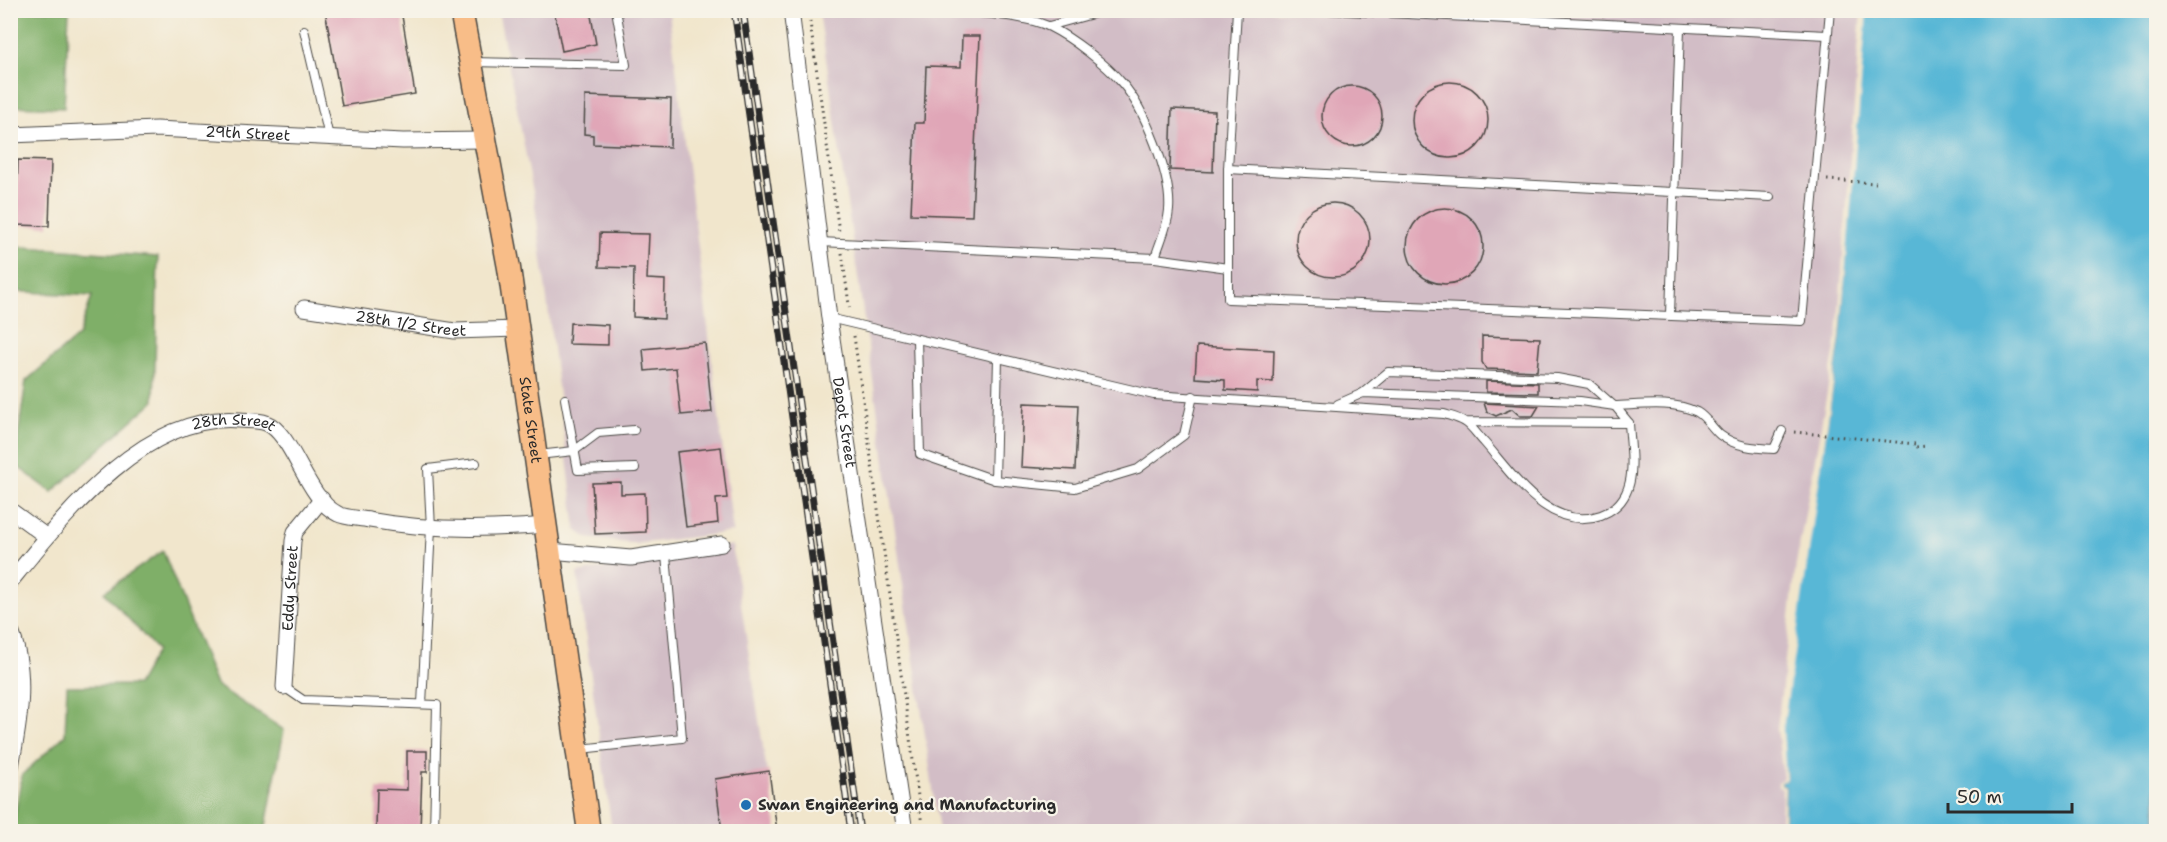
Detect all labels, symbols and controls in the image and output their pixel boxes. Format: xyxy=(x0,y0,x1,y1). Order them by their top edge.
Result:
street label: 29th Street xyxy=(205,121,291,146)
street label: 28th 1/2 Street xyxy=(354,306,466,341)
street label: State Street xyxy=(515,375,547,465)
street label: Depot Street xyxy=(828,376,861,469)
street label: 28th Street xyxy=(189,410,280,436)
street label: Eddy Street xyxy=(277,545,303,631)
scale bar xyxy=(1948,776,2072,814)
text: 50 m xyxy=(1957,785,2002,809)
place label: Swan Engineering and Manufacturing xyxy=(758,795,1056,815)
marker: Swan Engineering and Manufacturing xyxy=(739,798,753,812)

